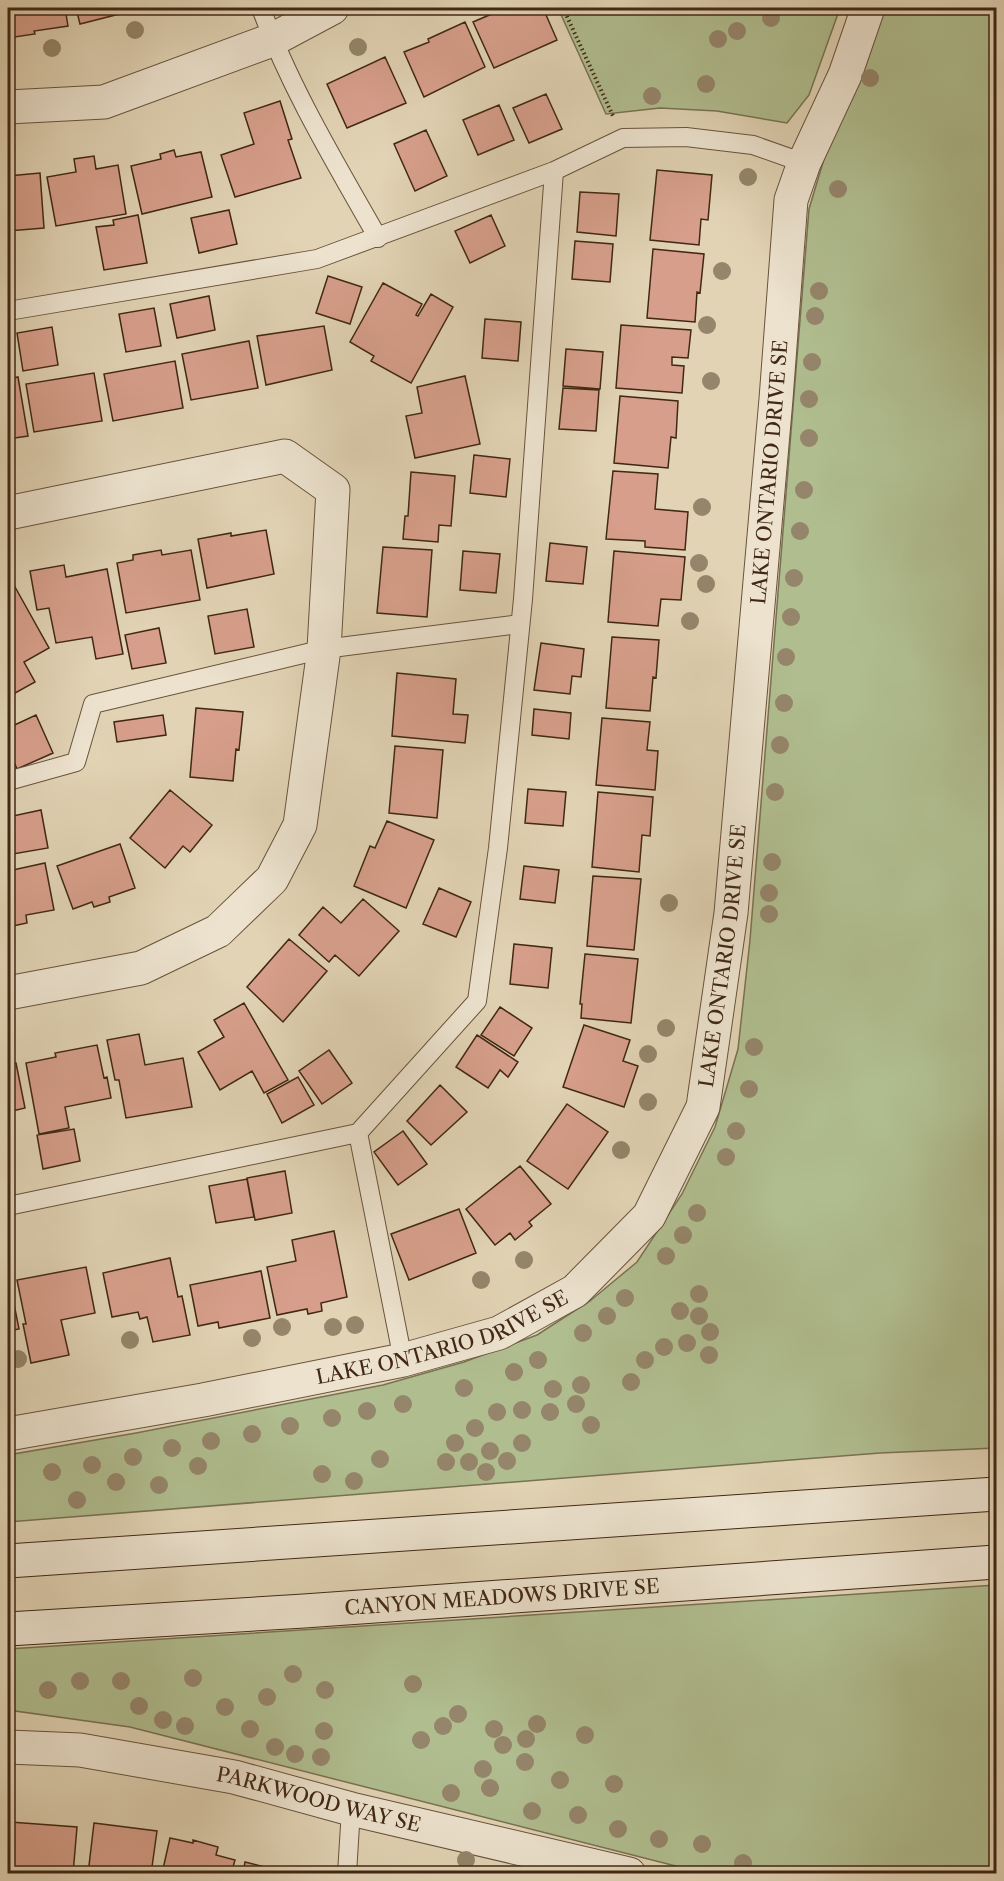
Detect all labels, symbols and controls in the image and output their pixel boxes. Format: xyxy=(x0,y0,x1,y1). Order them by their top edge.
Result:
street label: LAKE ONTARIO DRIVE SE xyxy=(746,339,792,605)
street label: LAKE ONTARIO DRIVE SE xyxy=(694,823,751,1089)
street label: LAKE ONTARIO DRIVE SE xyxy=(314,1285,572,1389)
street label: CANYON MEADOWS DRIVE SE xyxy=(344,1574,660,1620)
street label: PARKWOOD WAY SE xyxy=(215,1762,423,1837)

